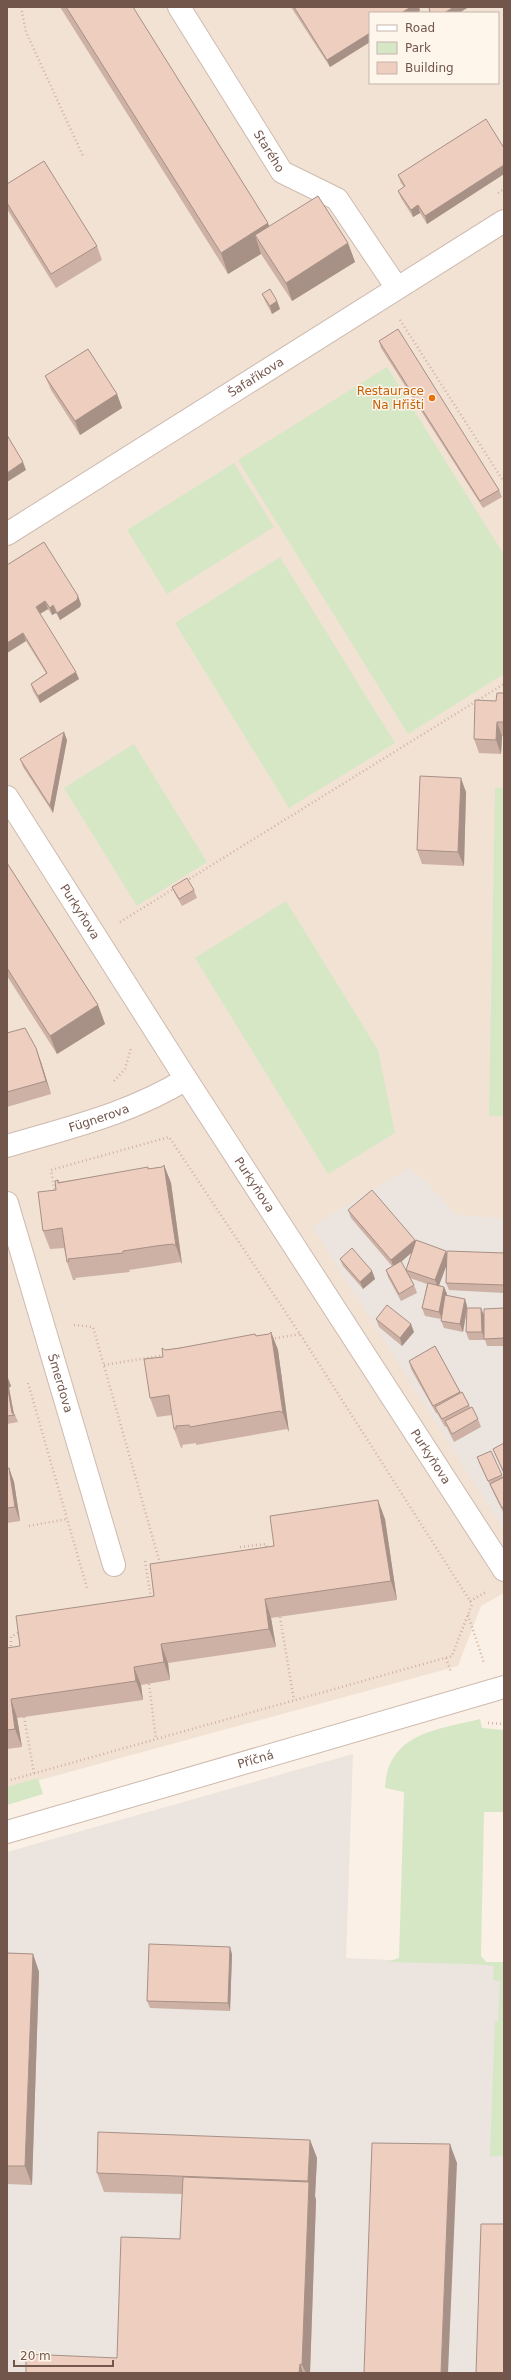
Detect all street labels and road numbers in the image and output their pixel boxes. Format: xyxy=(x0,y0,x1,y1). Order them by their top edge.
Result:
street label: Starého xyxy=(251,128,287,175)
street label: Šafaříkova xyxy=(225,355,286,400)
street label: Purkyňova xyxy=(57,882,103,942)
street label: Fügnerova xyxy=(67,1101,131,1135)
street label: Purkyňova xyxy=(232,1155,277,1215)
street label: Šmerdova xyxy=(45,1352,76,1414)
street label: Purkyňova xyxy=(408,1427,454,1487)
street label: Příčná xyxy=(236,1748,275,1771)

